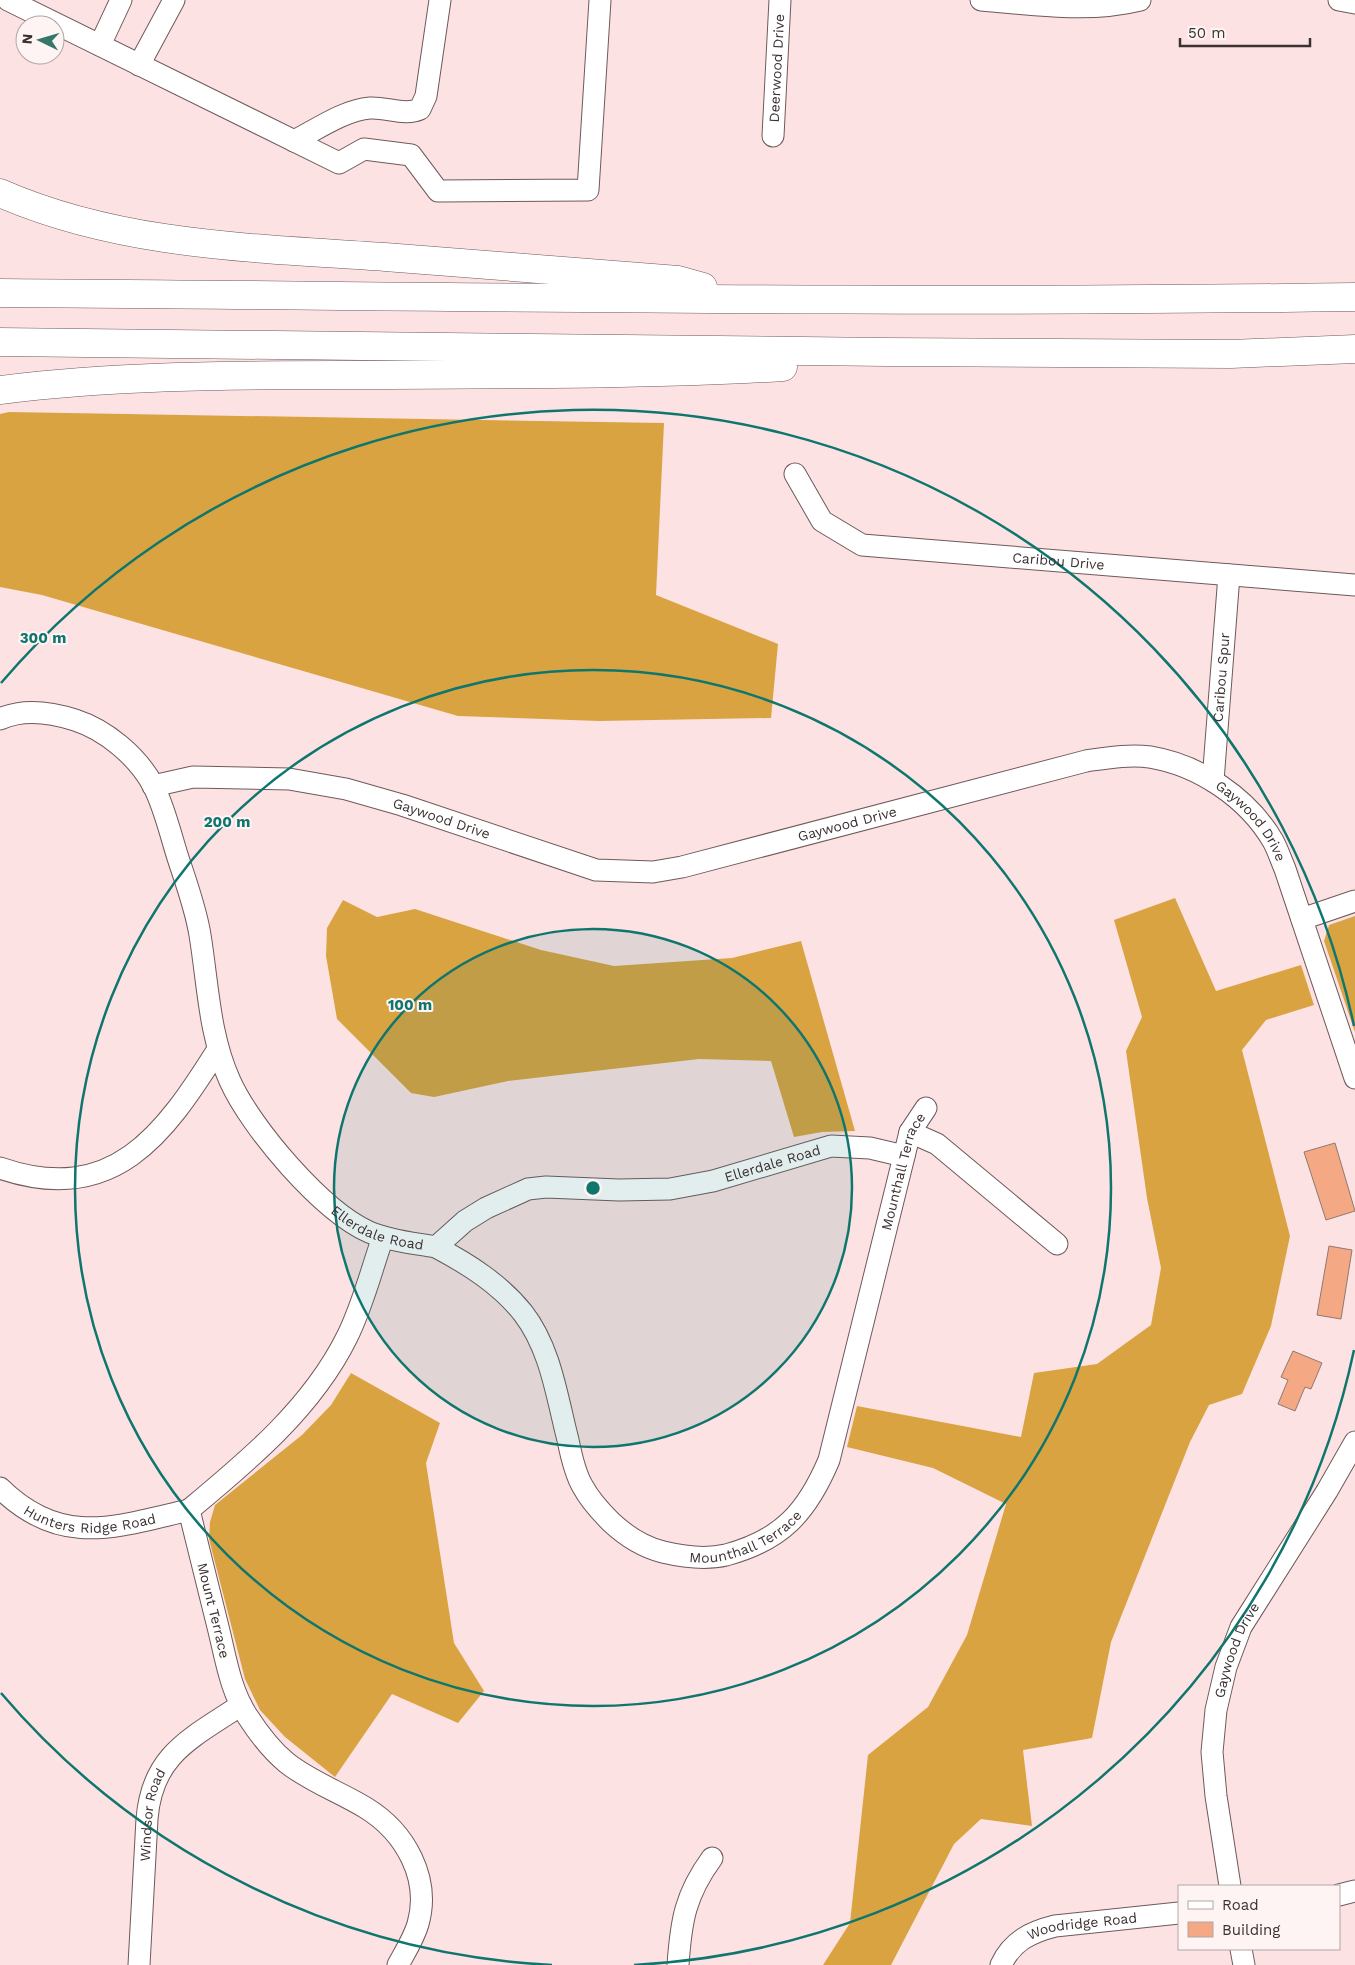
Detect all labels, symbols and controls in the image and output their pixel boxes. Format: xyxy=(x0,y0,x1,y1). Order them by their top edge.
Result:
street label: Deerwood Drive xyxy=(766,13,787,123)
north arrow xyxy=(15,15,65,65)
scale bar xyxy=(1180,15,1310,47)
text: 50 m xyxy=(1188,24,1225,42)
text: N xyxy=(19,33,35,45)
street label: Caribou Drive xyxy=(1012,549,1105,573)
text: 300 m xyxy=(20,629,66,647)
street label: Caribou Spur xyxy=(1210,632,1233,723)
street label: Gaywood Drive xyxy=(1213,777,1289,863)
street label: Gaywood Drive xyxy=(391,795,492,842)
street label: Gaywood Drive xyxy=(796,803,898,844)
text: 200 m xyxy=(204,813,250,831)
text: 100 m xyxy=(388,996,432,1014)
street label: Mounthall Terrace xyxy=(878,1110,929,1232)
street label: Ellerdale Road xyxy=(723,1142,822,1185)
centre of rings xyxy=(584,1179,602,1197)
street label: Ellerdale Road xyxy=(328,1202,425,1253)
street label: Hunters Ridge Road xyxy=(21,1502,157,1536)
street label: Mounthall Terrace xyxy=(689,1507,805,1566)
street label: Mount Terrace xyxy=(194,1561,233,1660)
street label: Gaywood Drive xyxy=(1211,1599,1262,1699)
street label: Windsor Road xyxy=(137,1765,169,1862)
legend xyxy=(1178,1885,1340,1950)
text: Road xyxy=(1222,1896,1259,1914)
street label: Woodridge Road xyxy=(1024,1909,1138,1943)
text: Building xyxy=(1222,1921,1280,1939)

